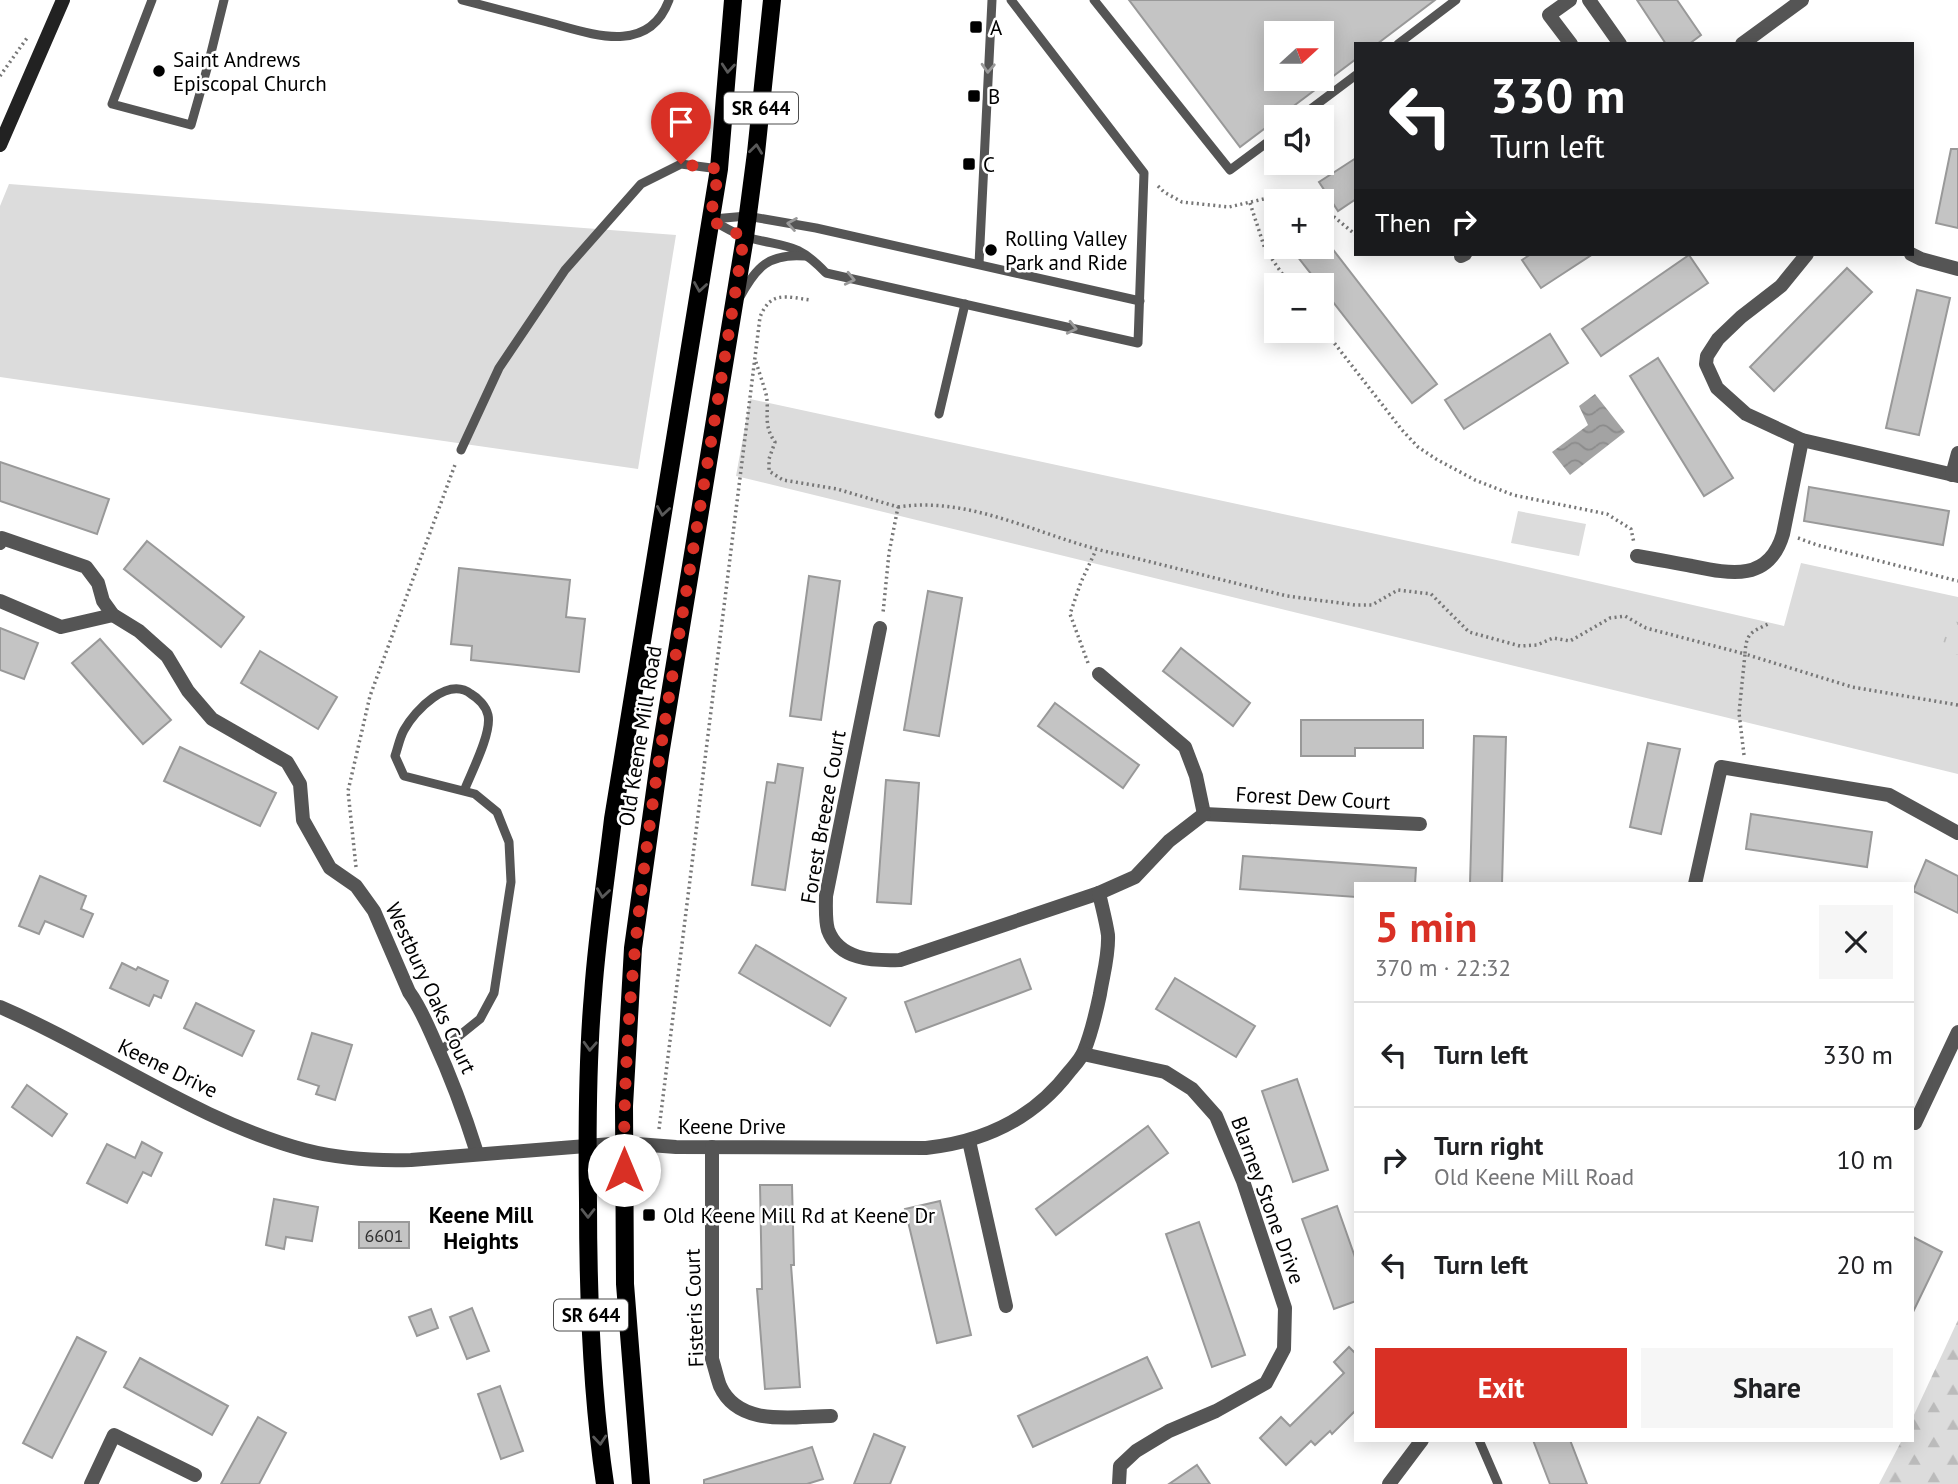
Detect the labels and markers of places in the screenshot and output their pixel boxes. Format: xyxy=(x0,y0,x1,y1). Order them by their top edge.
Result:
place label: A xyxy=(990,14,1003,41)
marker: A xyxy=(968,19,984,35)
place label: Saint Andrews Episcopal Church xyxy=(173,46,327,97)
marker: Saint Andrews Episcopal Church xyxy=(151,63,167,79)
place label: B xyxy=(988,83,1000,110)
marker: B xyxy=(966,88,982,104)
pin xyxy=(651,92,711,164)
place label: C xyxy=(983,151,995,178)
marker: C xyxy=(961,156,977,172)
place label: Rolling Valley Park and Ride xyxy=(1005,225,1128,276)
marker: Rolling Valley Park and Ride xyxy=(983,242,999,258)
place label: Old Keene Mill Rd at Keene Dr xyxy=(663,1202,935,1229)
marker: Old Keene Mill Rd at Keene Dr xyxy=(641,1207,657,1223)

